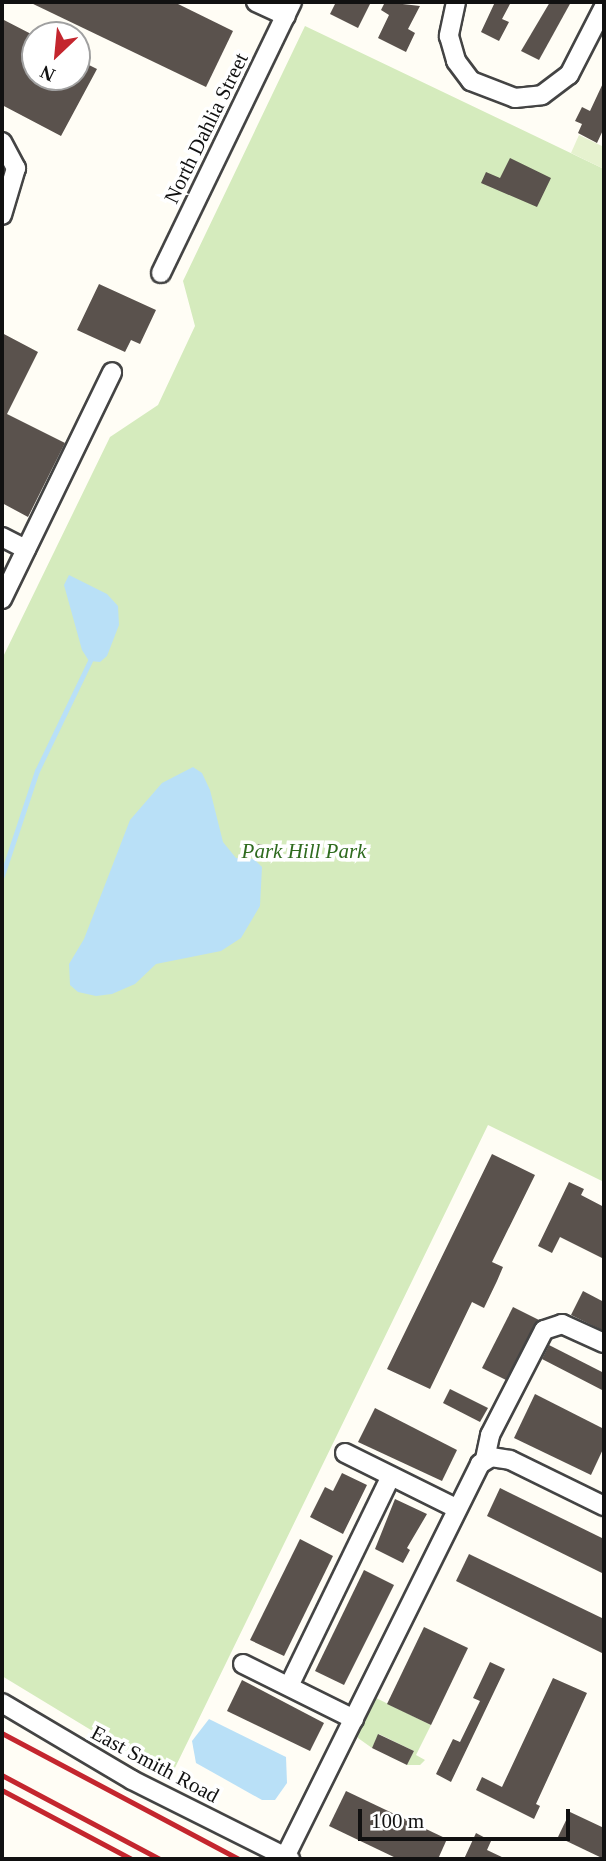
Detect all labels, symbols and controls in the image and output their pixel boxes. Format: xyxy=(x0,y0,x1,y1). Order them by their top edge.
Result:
north arrow xyxy=(21,21,91,91)
street label: North Dahlia Street xyxy=(159,49,253,207)
text: N xyxy=(37,61,58,86)
park label: Park Hill Park xyxy=(242,838,366,864)
street label: East Smith Road xyxy=(87,1720,223,1808)
scale bar xyxy=(361,1794,573,1838)
text: 100 m xyxy=(371,1809,424,1833)

